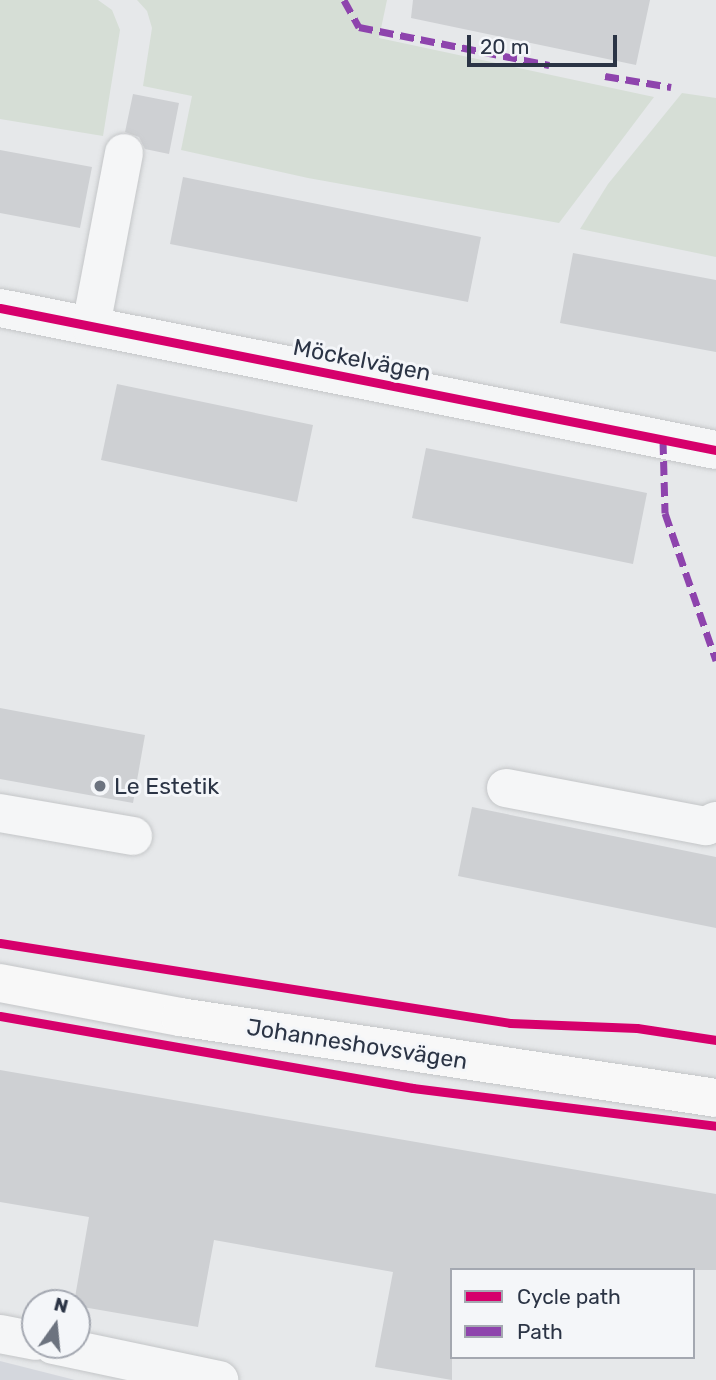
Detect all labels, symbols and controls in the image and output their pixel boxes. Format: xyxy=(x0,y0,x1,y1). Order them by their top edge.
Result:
scale bar xyxy=(471,21,622,65)
text: 20 m xyxy=(480,34,529,59)
street label: Möckelvägen xyxy=(291,333,433,387)
place label: Le Estetik xyxy=(114,772,219,800)
marker: Le Estetik xyxy=(92,778,108,794)
street label: Johanneshovsvägen xyxy=(245,1013,469,1075)
legend xyxy=(450,1268,695,1359)
text: Cycle path xyxy=(517,1284,621,1309)
north arrow xyxy=(21,1289,91,1359)
text: N xyxy=(51,1292,71,1318)
text: Path xyxy=(517,1319,563,1344)

